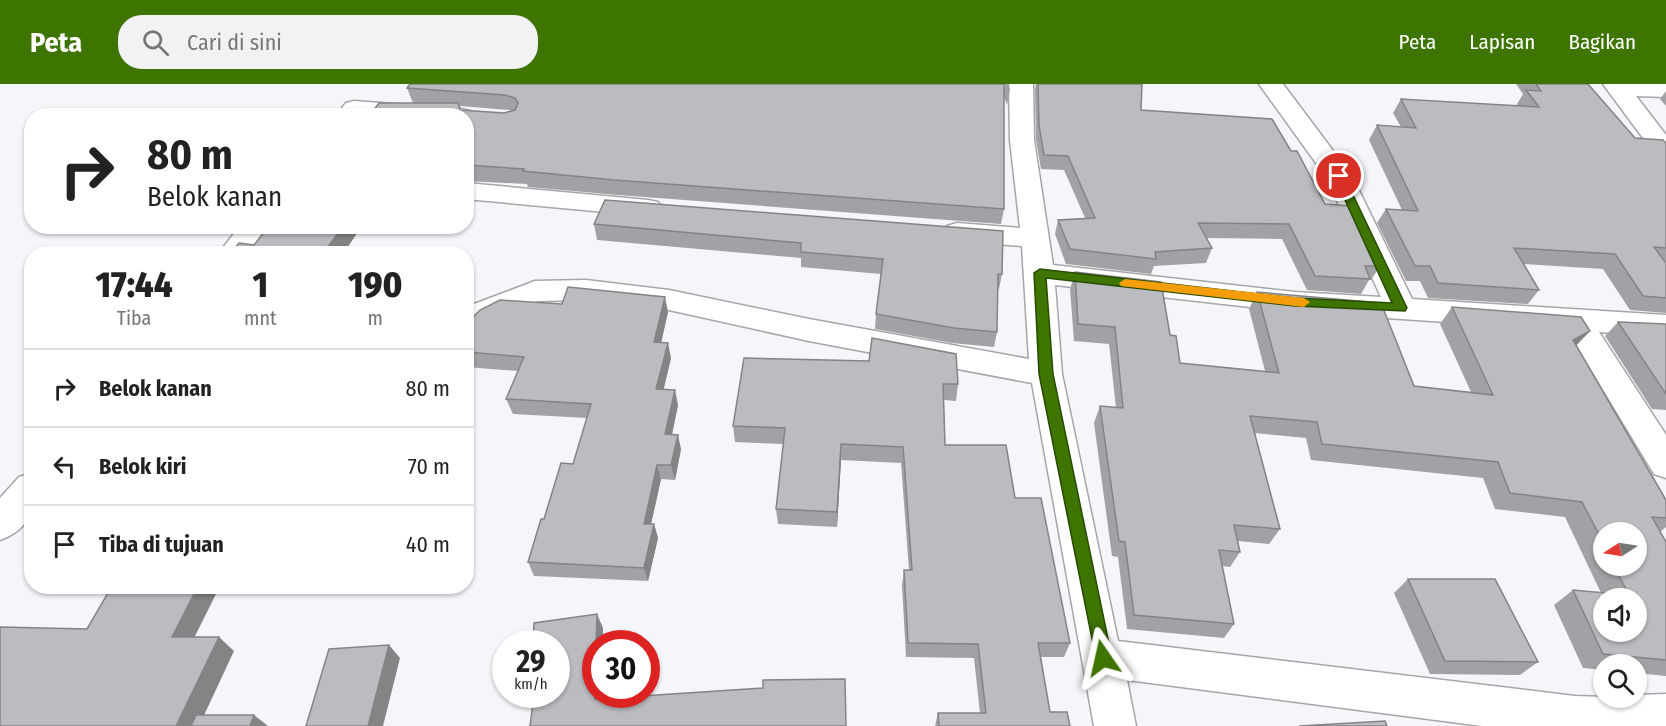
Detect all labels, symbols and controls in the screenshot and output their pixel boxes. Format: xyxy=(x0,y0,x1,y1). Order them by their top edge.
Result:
search box xyxy=(118,15,538,69)
text: Peta xyxy=(30,26,82,59)
icon: search xyxy=(139,26,172,59)
text: Cari di sini xyxy=(187,29,282,56)
text: Peta xyxy=(1399,29,1436,55)
text: Lapisan xyxy=(1469,29,1535,55)
text: Bagikan xyxy=(1568,29,1636,55)
text: 80 m xyxy=(147,130,233,180)
icon: right xyxy=(48,132,126,210)
pin xyxy=(1313,150,1364,201)
icon: arrive xyxy=(1322,159,1355,192)
text: Belok kanan xyxy=(147,181,282,213)
text: 17:44 xyxy=(95,263,173,307)
text: 1 xyxy=(252,263,268,307)
text: 190 xyxy=(348,263,403,307)
text: Tiba xyxy=(117,306,151,330)
text: mnt xyxy=(244,306,276,330)
text: m xyxy=(368,306,383,330)
icon: right xyxy=(48,372,81,405)
text: Belok kanan xyxy=(99,375,212,402)
text: 80 m xyxy=(405,375,450,402)
icon: left xyxy=(48,450,81,483)
text: Belok kiri xyxy=(99,453,187,480)
text: 70 m xyxy=(408,453,450,480)
north arrow xyxy=(1593,522,1647,576)
map controls xyxy=(1593,522,1647,708)
icon: arrive xyxy=(48,528,81,561)
text: Tiba di tujuan xyxy=(99,531,224,558)
text: 40 m xyxy=(406,531,450,558)
button: sound xyxy=(1593,588,1647,642)
position arrow xyxy=(1071,626,1135,690)
speed limit sign: 30 xyxy=(582,630,660,708)
text: 29 xyxy=(516,644,546,680)
button: search xyxy=(1593,654,1647,708)
text: km/h xyxy=(514,675,548,693)

